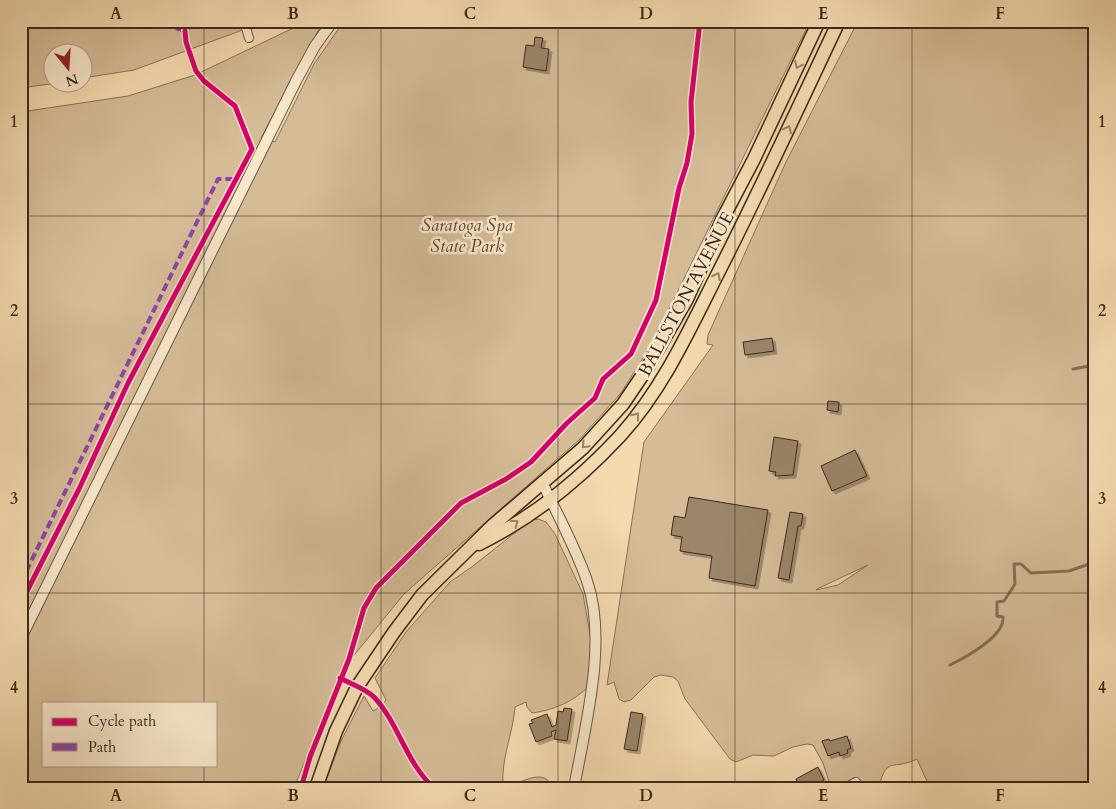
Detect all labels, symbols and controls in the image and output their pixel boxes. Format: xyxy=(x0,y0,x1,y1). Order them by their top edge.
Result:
text: A xyxy=(110,3,122,25)
text: B xyxy=(287,3,299,25)
text: C xyxy=(464,3,476,25)
text: D xyxy=(639,3,653,25)
text: E xyxy=(818,3,828,25)
text: F xyxy=(995,3,1005,25)
north arrow xyxy=(42,42,92,92)
one-way arrow xyxy=(794,60,805,69)
text: N xyxy=(63,69,81,91)
text: 1 xyxy=(10,111,18,133)
text: 1 xyxy=(1098,111,1106,133)
one-way arrow xyxy=(781,125,792,134)
street label: BALLSTON AVENUE xyxy=(632,208,740,381)
park label: Saratoga Spa State Park xyxy=(421,213,513,259)
one-way arrow xyxy=(711,272,721,281)
text: 2 xyxy=(10,300,18,322)
text: 2 xyxy=(1098,300,1106,322)
one-way arrow xyxy=(630,413,638,422)
one-way arrow xyxy=(582,439,591,448)
text: 3 xyxy=(10,488,18,510)
text: 3 xyxy=(1098,488,1106,510)
one-way arrow xyxy=(509,520,519,529)
text: 4 xyxy=(10,677,18,699)
text: 4 xyxy=(1098,677,1106,699)
legend xyxy=(42,702,218,766)
text: Cycle path xyxy=(88,711,157,731)
text: Path xyxy=(88,737,117,757)
text: A xyxy=(110,785,122,807)
text: B xyxy=(287,785,299,807)
text: C xyxy=(464,785,476,807)
text: D xyxy=(639,785,653,807)
text: E xyxy=(818,785,828,807)
text: F xyxy=(995,785,1005,807)

